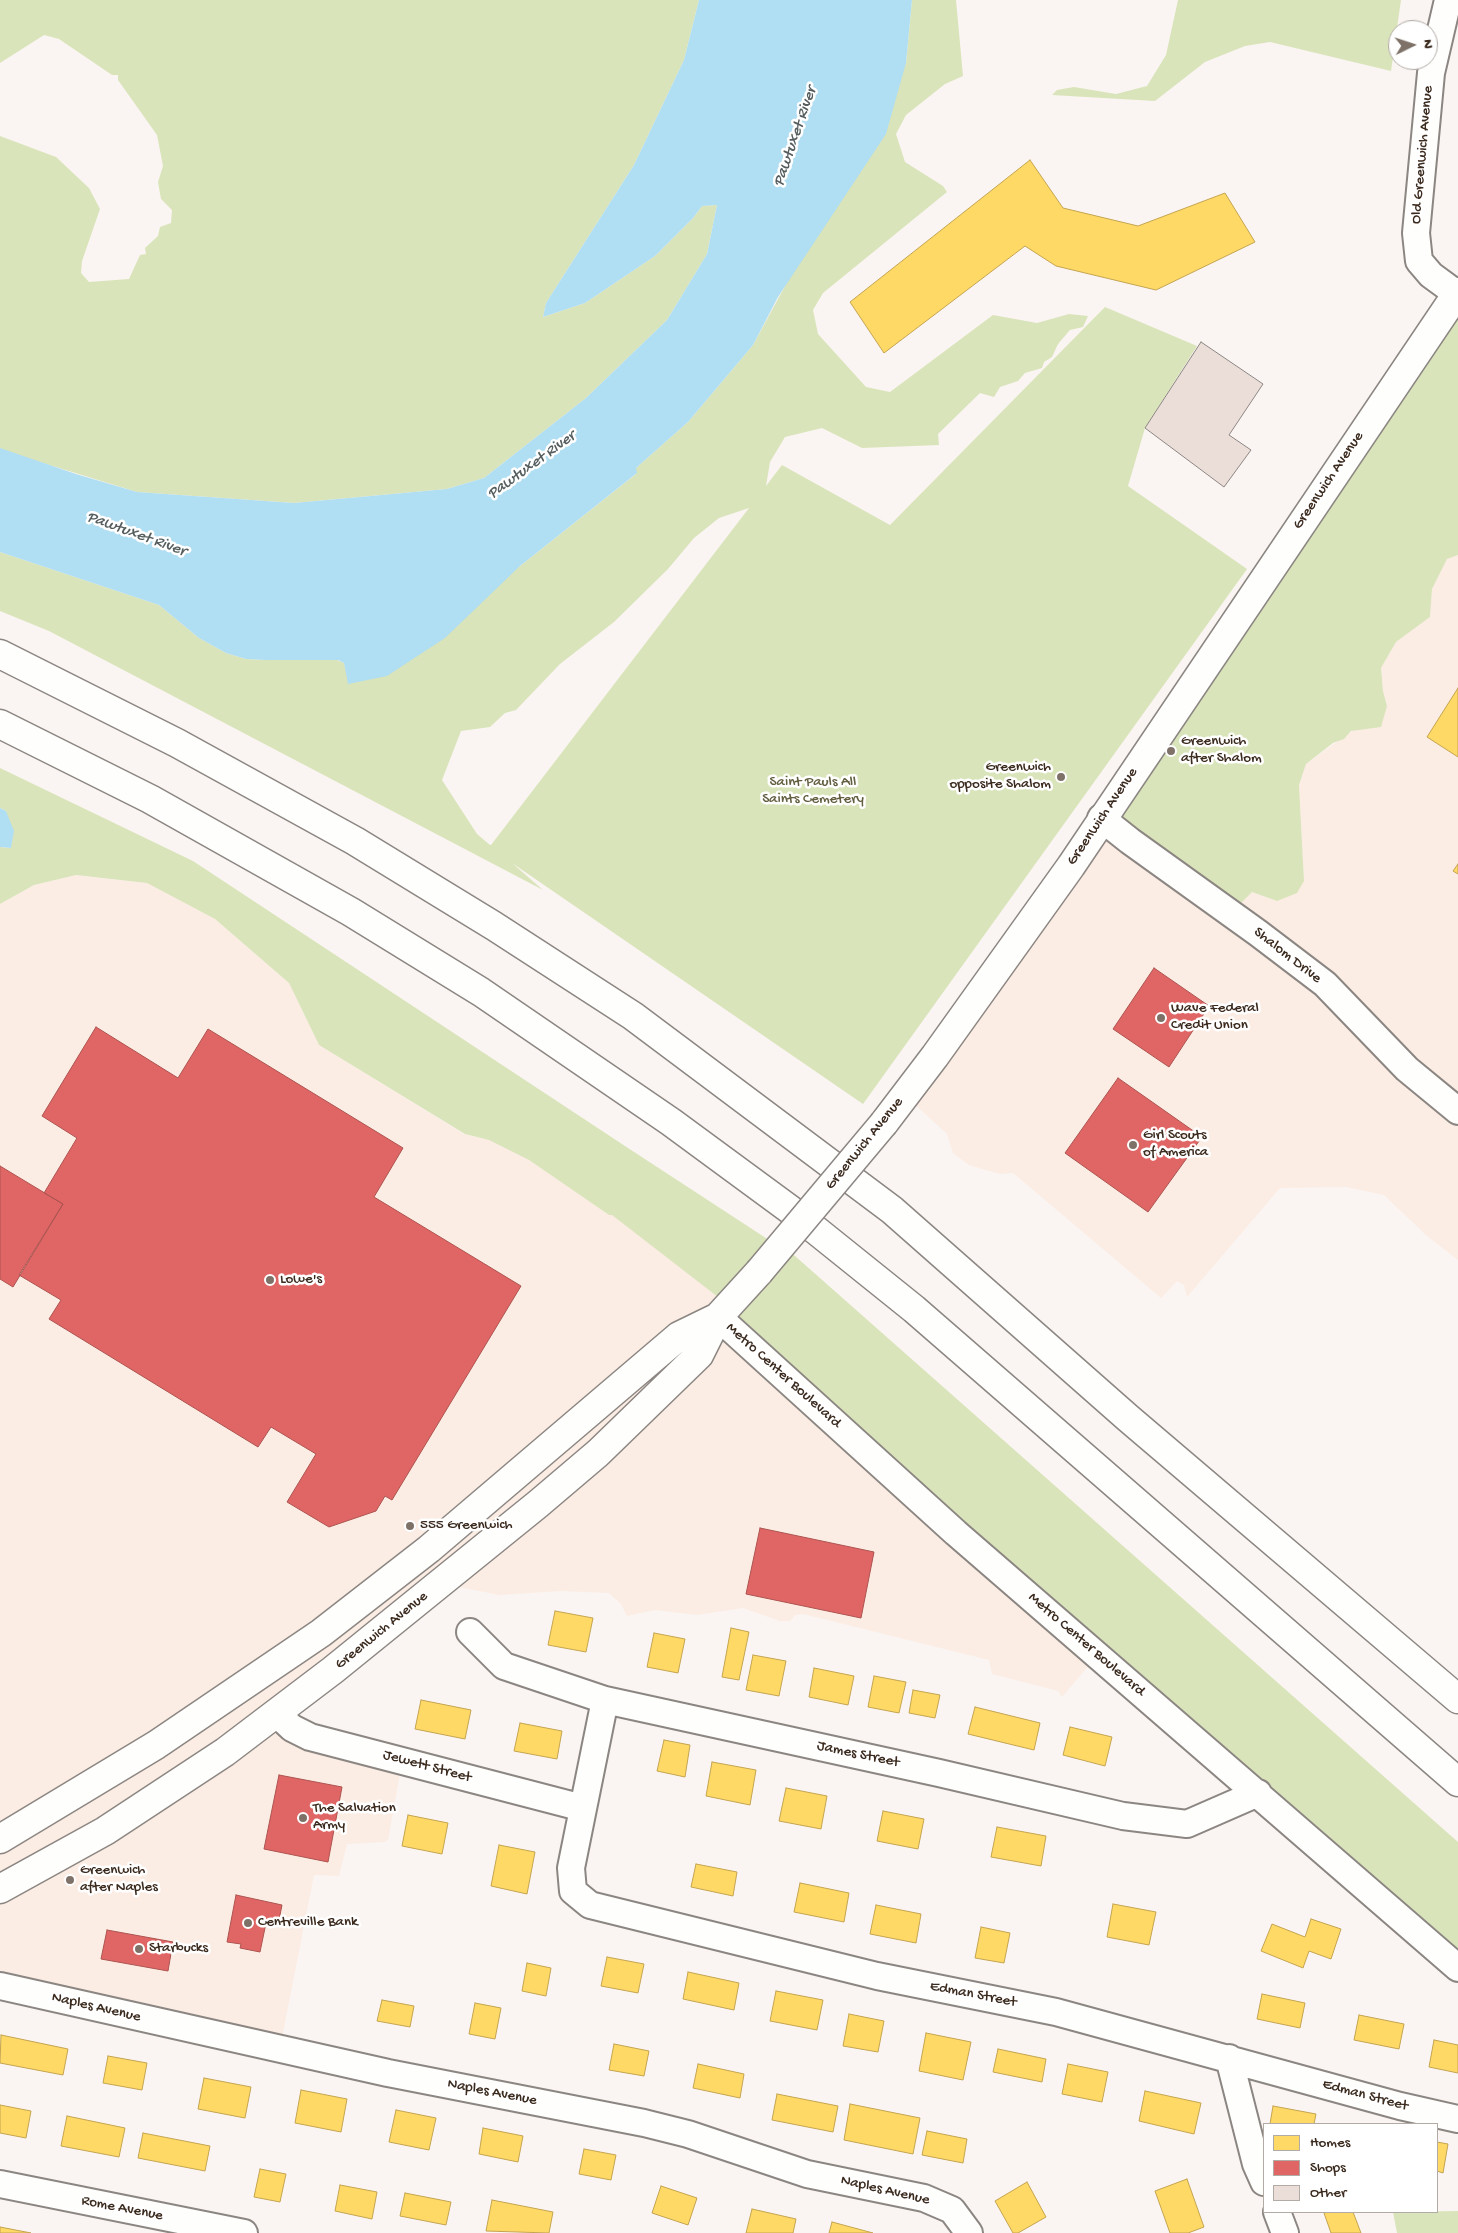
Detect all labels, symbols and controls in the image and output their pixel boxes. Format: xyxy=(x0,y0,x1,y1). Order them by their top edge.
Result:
north arrow xyxy=(1388,20,1438,70)
text: N xyxy=(1419,39,1436,49)
water label: Pawtuxet River xyxy=(770,85,822,189)
street label: Old Greenwich Avenue xyxy=(1408,85,1438,225)
water label: Pawtuxet River xyxy=(484,428,580,504)
street label: Greenwich Avenue xyxy=(1290,429,1368,533)
water label: Pawtuxet River xyxy=(84,508,188,562)
place label: Greenwich after Shalom xyxy=(1181,733,1262,768)
marker: Greenwich after Shalom xyxy=(1165,745,1177,757)
place label: Greenwich opposite Shalom xyxy=(949,759,1051,794)
street label: Greenwich Avenue xyxy=(1064,765,1142,869)
marker: Greenwich opposite Shalom xyxy=(1055,771,1067,783)
park label: Saint Pauls All Saints Cemetery xyxy=(762,774,864,809)
street label: Shalom Drive xyxy=(1249,924,1325,988)
place label: Wave Federal Credit Union xyxy=(1171,1000,1259,1035)
marker: Wave Federal Credit Union xyxy=(1155,1012,1167,1024)
street label: Greenwich Avenue xyxy=(822,1094,908,1194)
place label: Girl Scouts of America xyxy=(1143,1127,1208,1162)
marker: Girl Scouts of America xyxy=(1127,1139,1139,1151)
place label: Lowe's xyxy=(280,1271,322,1289)
marker: Lowe's xyxy=(264,1274,276,1286)
street label: Metro Center Boulevard xyxy=(722,1319,844,1433)
place label: 555 Greenwich xyxy=(420,1517,513,1535)
marker: 555 Greenwich xyxy=(404,1520,416,1532)
street label: Greenwich Avenue xyxy=(332,1588,432,1674)
street label: Metro Center Boulevard xyxy=(1024,1589,1148,1701)
street label: James Street xyxy=(815,1737,901,1773)
street label: Jewett Street xyxy=(381,1747,473,1787)
place label: The Salvation Army xyxy=(313,1800,396,1835)
marker: The Salvation Army xyxy=(297,1812,309,1824)
place label: Greenwich after Naples xyxy=(80,1862,158,1897)
marker: Greenwich after Naples xyxy=(64,1874,76,1886)
place label: Centreville Bank xyxy=(258,1914,358,1932)
marker: Centreville Bank xyxy=(242,1917,254,1929)
place label: Starbucks xyxy=(149,1940,208,1958)
marker: Starbucks xyxy=(133,1943,145,1955)
street label: Edman Street xyxy=(928,1978,1018,2012)
street label: Naples Avenue xyxy=(50,1989,142,2027)
street label: Naples Avenue xyxy=(446,2076,538,2110)
street label: Edman Street xyxy=(1320,2076,1410,2116)
legend xyxy=(1263,2123,1438,2213)
text: Homes xyxy=(1310,2134,1350,2152)
text: Shops xyxy=(1310,2159,1346,2177)
street label: Naples Avenue xyxy=(839,2172,931,2210)
text: Other xyxy=(1310,2184,1346,2202)
street label: Rome Avenue xyxy=(80,2192,164,2226)

